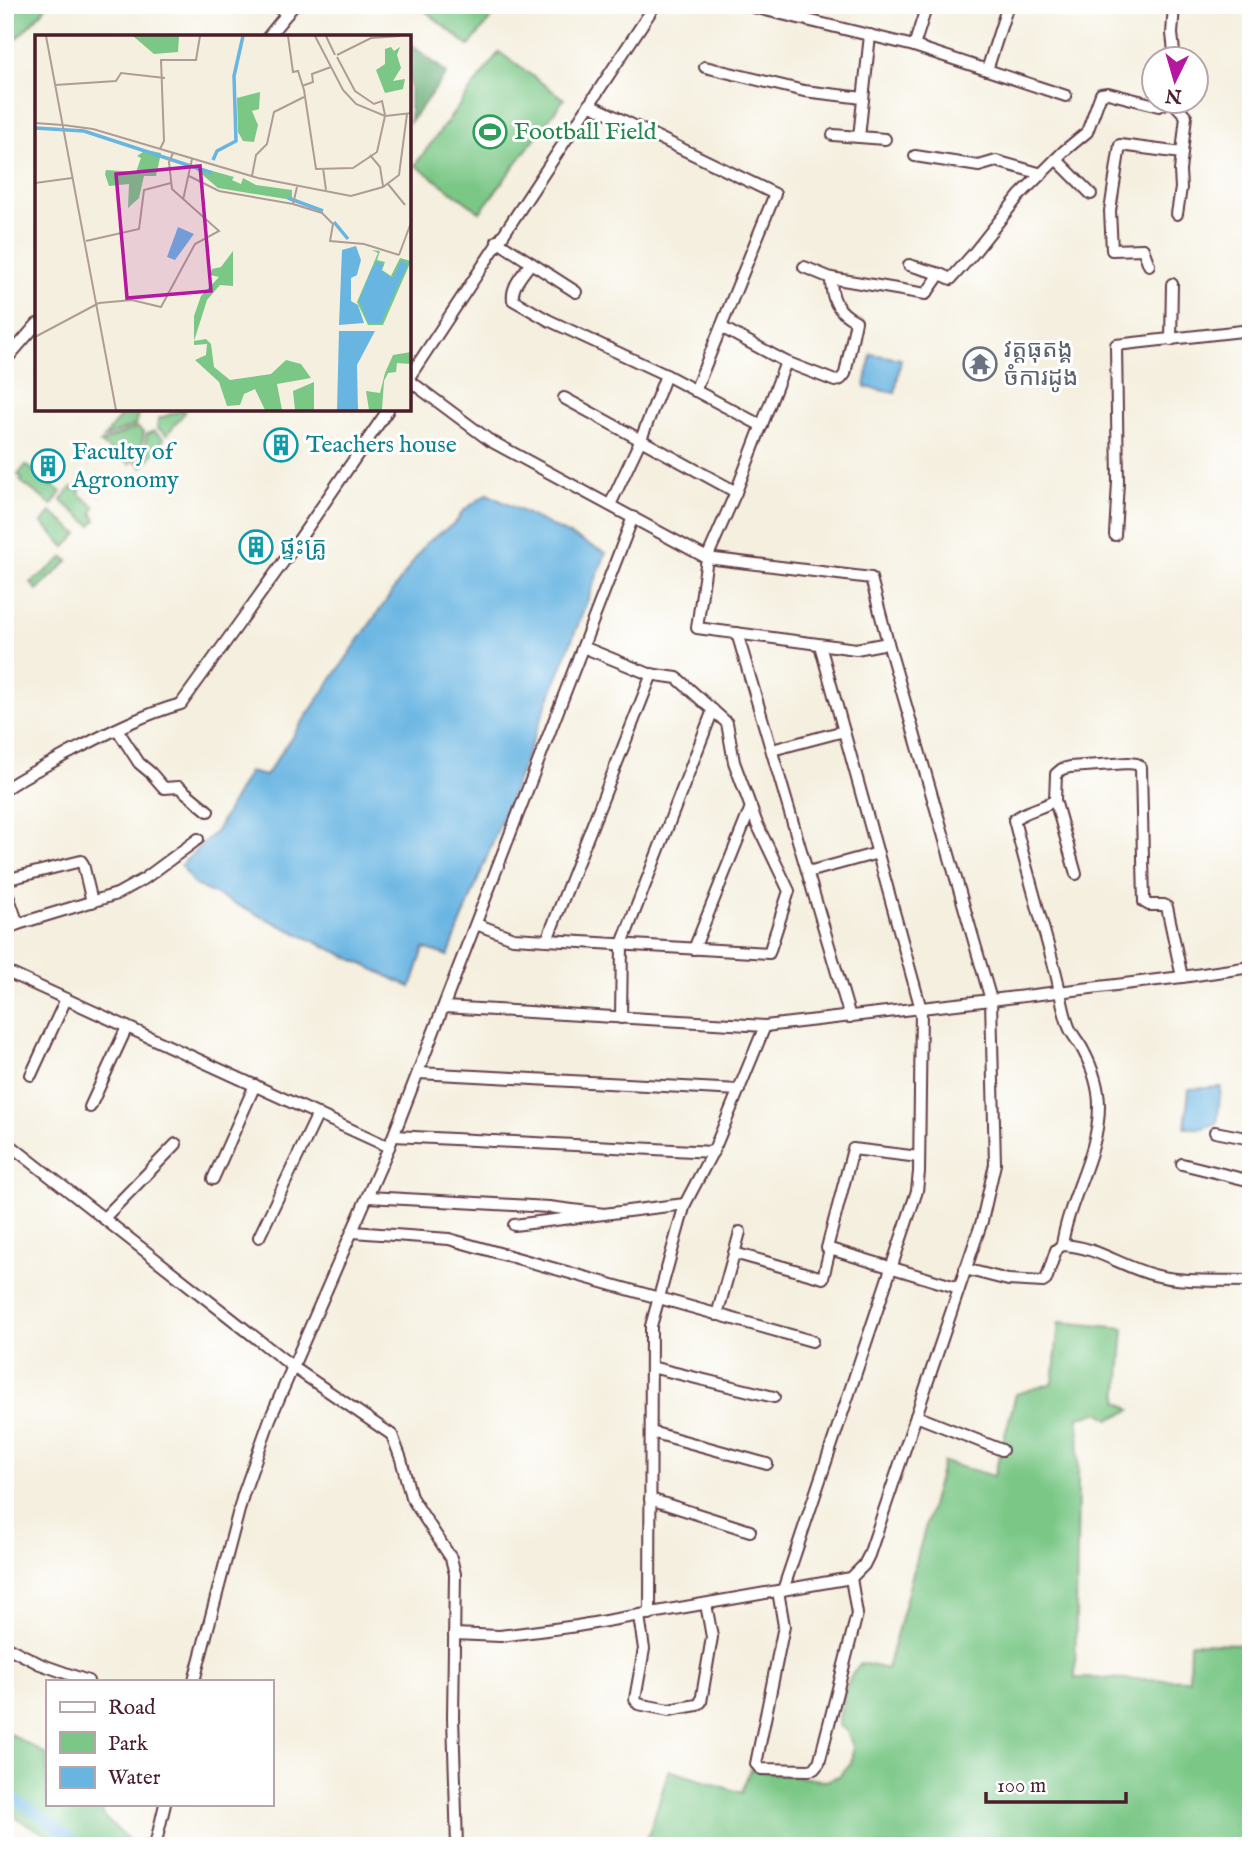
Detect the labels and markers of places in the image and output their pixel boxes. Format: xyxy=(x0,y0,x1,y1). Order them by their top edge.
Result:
sports icon: Football Field xyxy=(471,113,509,151)
place label: Football Field xyxy=(514,117,657,148)
place label: វត្តធុតង្គ ចំការដូង xyxy=(1004,335,1078,394)
temple icon: វត្តធុតង្គ ចំការដូង xyxy=(961,345,999,383)
building icon: Teachers house xyxy=(262,426,300,464)
place label: Teachers house xyxy=(306,430,457,461)
place label: Faculty of Agronomy xyxy=(71,437,179,496)
building icon: Faculty of Agronomy xyxy=(29,447,67,485)
building icon: ផ្ទះគ្រូ xyxy=(237,528,275,566)
place label: ផ្ទះគ្រូ xyxy=(280,532,327,563)

